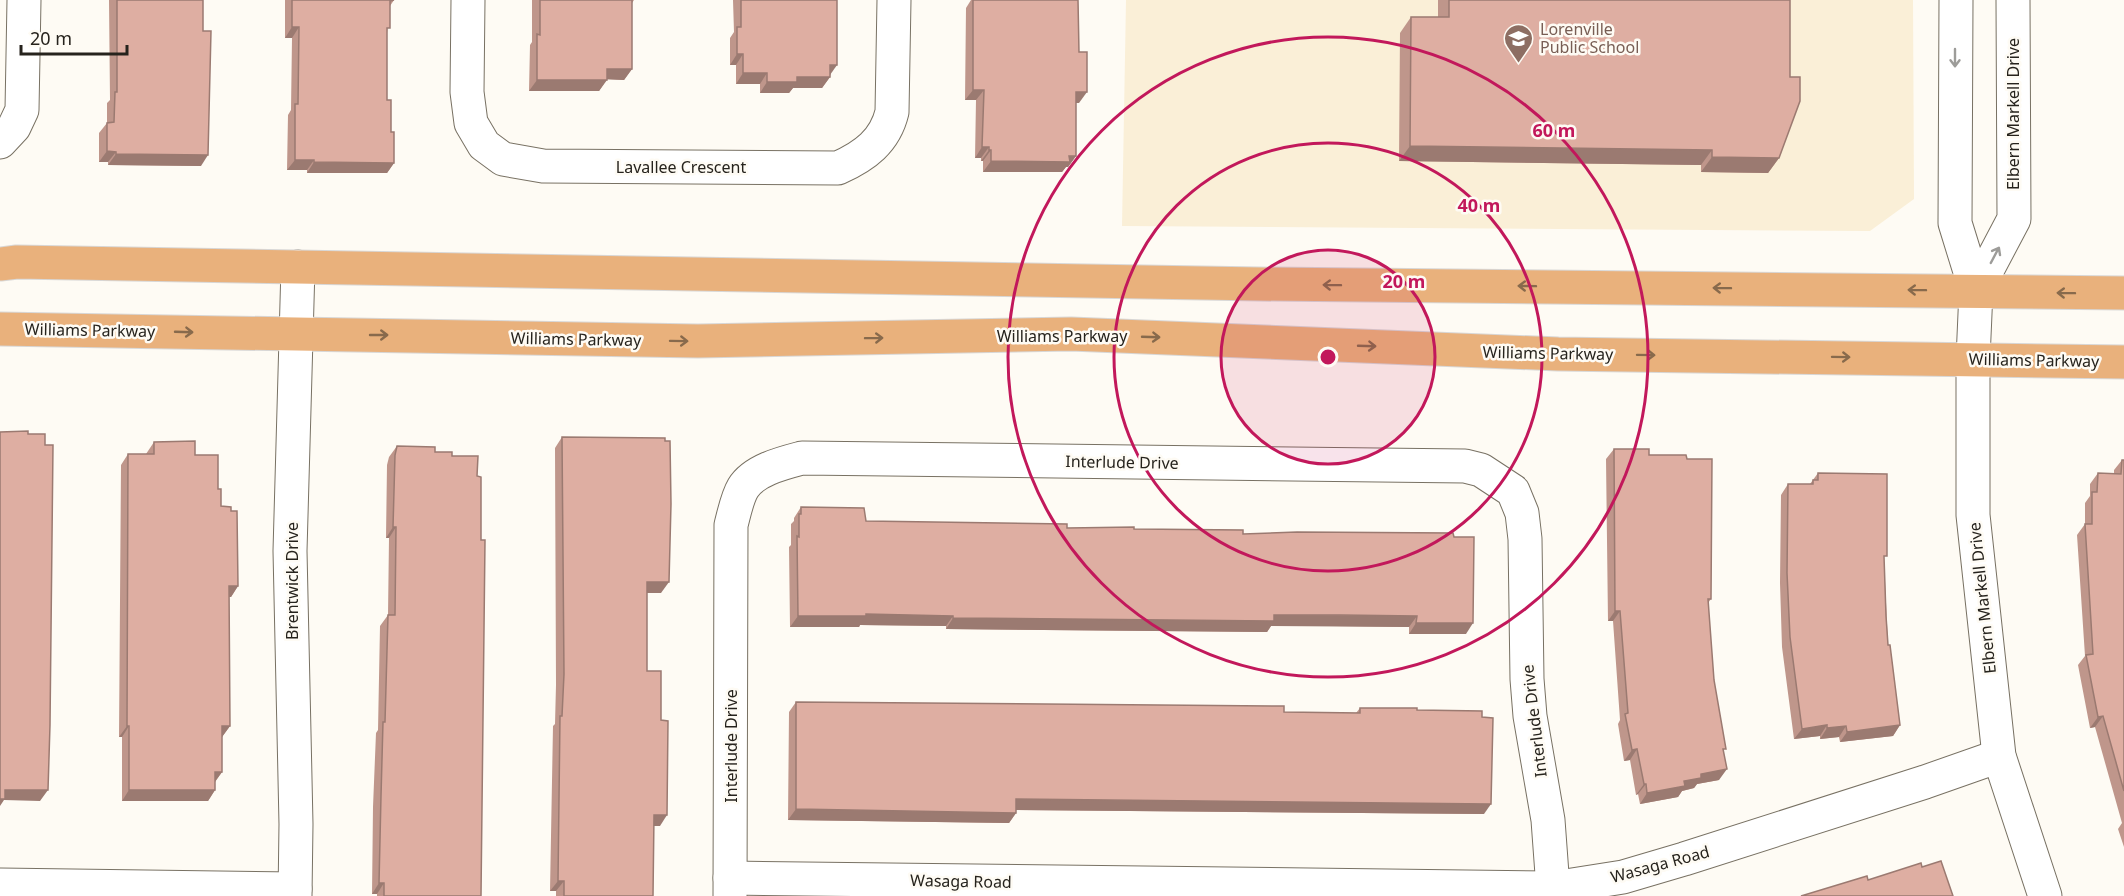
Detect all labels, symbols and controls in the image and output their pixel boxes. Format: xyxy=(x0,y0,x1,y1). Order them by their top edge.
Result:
scale bar xyxy=(21,18,128,56)
place label: Lorenville Public School xyxy=(1540,18,1639,58)
school or university icon: Lorenville Public School xyxy=(1503,22,1535,64)
text: 20 m xyxy=(30,26,72,50)
street label: Elbern Markell Drive xyxy=(2002,38,2024,190)
one-way arrow xyxy=(1950,48,1961,68)
text: 60 m xyxy=(1533,118,1575,142)
street label: Lavallee Crescent xyxy=(616,156,746,178)
text: 40 m xyxy=(1458,193,1500,217)
one-way arrow xyxy=(1990,247,2001,265)
text: 20 m xyxy=(1383,269,1425,293)
one-way arrow xyxy=(1323,279,1343,290)
one-way arrow xyxy=(1518,280,1538,292)
one-way arrow xyxy=(1713,282,1733,294)
one-way arrow xyxy=(1908,285,1928,296)
one-way arrow xyxy=(2056,287,2076,299)
street label: Williams Parkway xyxy=(24,318,156,342)
street label: Williams Parkway xyxy=(997,325,1128,347)
one-way arrow xyxy=(174,326,194,338)
street label: Williams Parkway xyxy=(510,327,642,351)
one-way arrow xyxy=(369,329,389,341)
one-way arrow xyxy=(864,332,884,344)
one-way arrow xyxy=(1140,332,1160,343)
one-way arrow xyxy=(669,335,689,347)
one-way arrow xyxy=(1356,341,1376,352)
street label: Williams Parkway xyxy=(1482,341,1614,365)
centre of rings xyxy=(1318,347,1338,367)
street label: Williams Parkway xyxy=(1968,348,2100,372)
one-way arrow xyxy=(1635,349,1655,361)
one-way arrow xyxy=(1830,351,1850,363)
street label: Interlude Drive xyxy=(1065,450,1179,474)
street label: Elbern Markell Drive xyxy=(1963,521,2001,675)
street label: Brentwick Drive xyxy=(281,522,303,640)
street label: Interlude Drive xyxy=(1516,663,1552,779)
street label: Interlude Drive xyxy=(720,689,742,803)
street label: Wasaga Road xyxy=(1608,840,1712,888)
street label: Wasaga Road xyxy=(910,869,1012,893)

